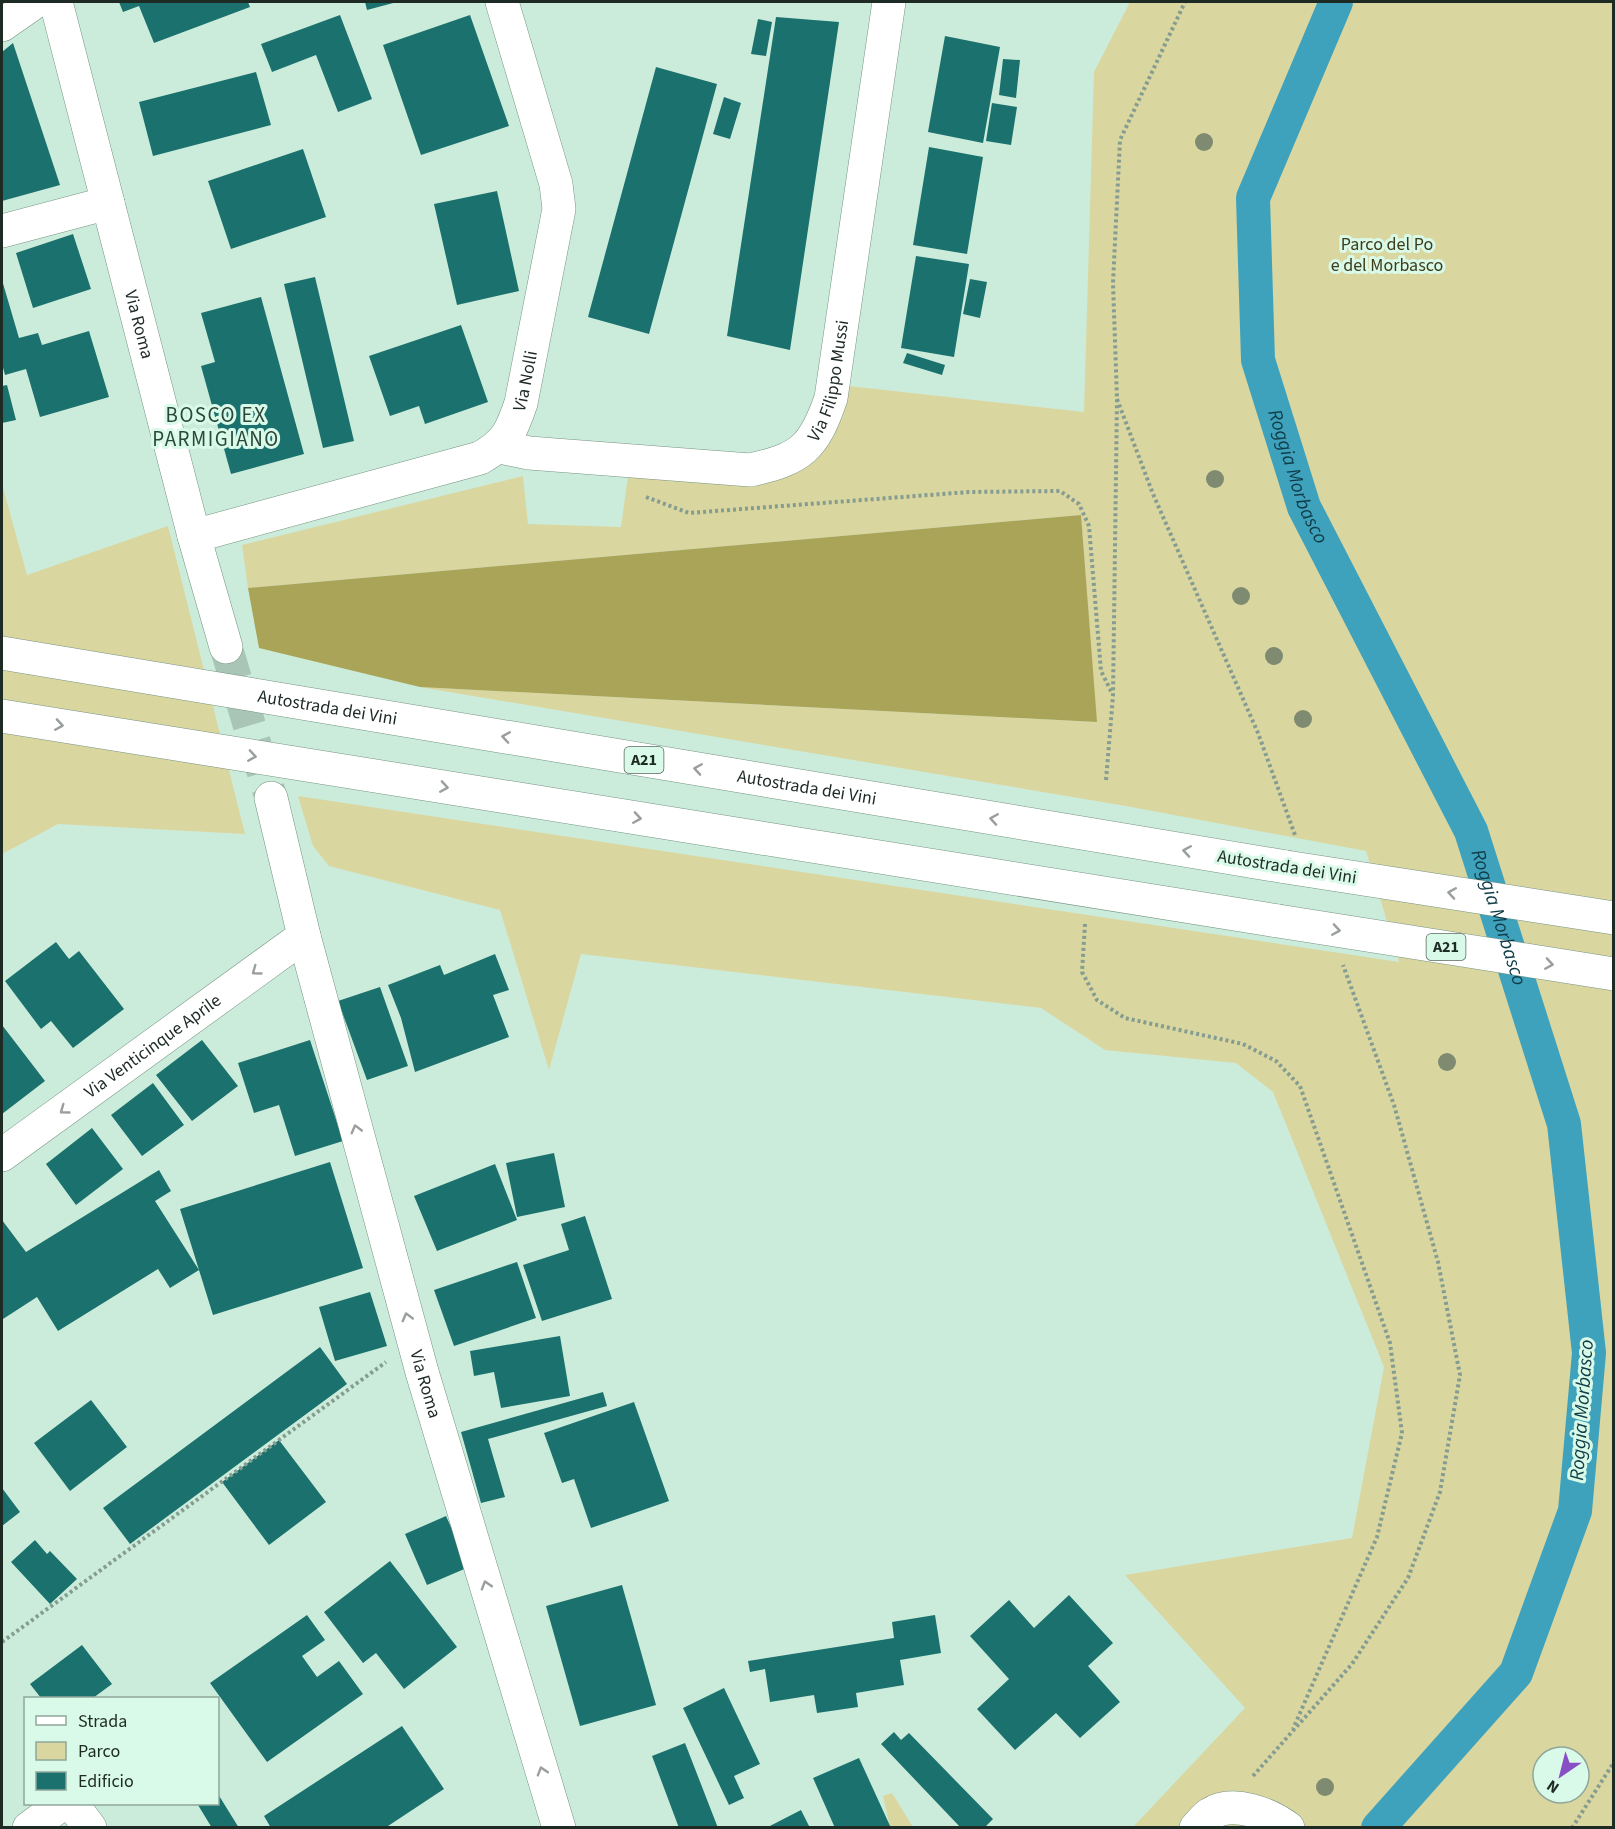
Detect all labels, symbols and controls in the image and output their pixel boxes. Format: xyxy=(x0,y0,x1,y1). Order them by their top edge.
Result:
park label: Parco del Po e del Morbasco xyxy=(1331,232,1443,278)
street label: Via Roma xyxy=(118,287,160,362)
street label: Via Filippo Mussi xyxy=(801,318,855,447)
street label: Via Nolli xyxy=(507,348,544,415)
district label: BOSCO EX PARMIGIANO xyxy=(152,400,280,454)
water label: Roggia Morbasco xyxy=(1260,406,1335,549)
street label: Autostrada dei Vini xyxy=(256,683,399,731)
one-way arrow xyxy=(54,718,64,731)
one-way arrow xyxy=(501,732,511,744)
road number: A21 xyxy=(624,747,664,773)
one-way arrow xyxy=(246,749,256,762)
street label: Autostrada dei Vini xyxy=(735,763,878,811)
one-way arrow xyxy=(694,764,703,776)
one-way arrow xyxy=(439,780,449,793)
one-way arrow xyxy=(632,811,641,823)
one-way arrow xyxy=(990,813,999,825)
street label: Autostrada dei Vini xyxy=(1216,844,1358,890)
one-way arrow xyxy=(1182,845,1191,857)
water label: Roggia Morbasco xyxy=(1464,846,1533,989)
one-way arrow xyxy=(1447,888,1457,900)
one-way arrow xyxy=(1331,924,1341,936)
road number: A21 xyxy=(1426,934,1466,960)
one-way arrow xyxy=(1545,957,1554,969)
one-way arrow xyxy=(252,964,263,975)
street label: Via Venticinque Aprile xyxy=(79,988,226,1104)
one-way arrow xyxy=(60,1102,71,1113)
one-way arrow xyxy=(351,1124,363,1135)
one-way arrow xyxy=(402,1312,414,1323)
water label: Roggia Morbasco xyxy=(1563,1339,1601,1481)
street label: Via Roma xyxy=(404,1347,448,1421)
one-way arrow xyxy=(481,1580,493,1591)
legend xyxy=(24,1697,219,1805)
text: Strada xyxy=(78,1709,127,1734)
text: Parco xyxy=(78,1739,120,1764)
north arrow xyxy=(1531,1745,1591,1805)
one-way arrow xyxy=(537,1767,549,1777)
text: Edificio xyxy=(78,1769,134,1794)
text: N xyxy=(1542,1774,1564,1799)

